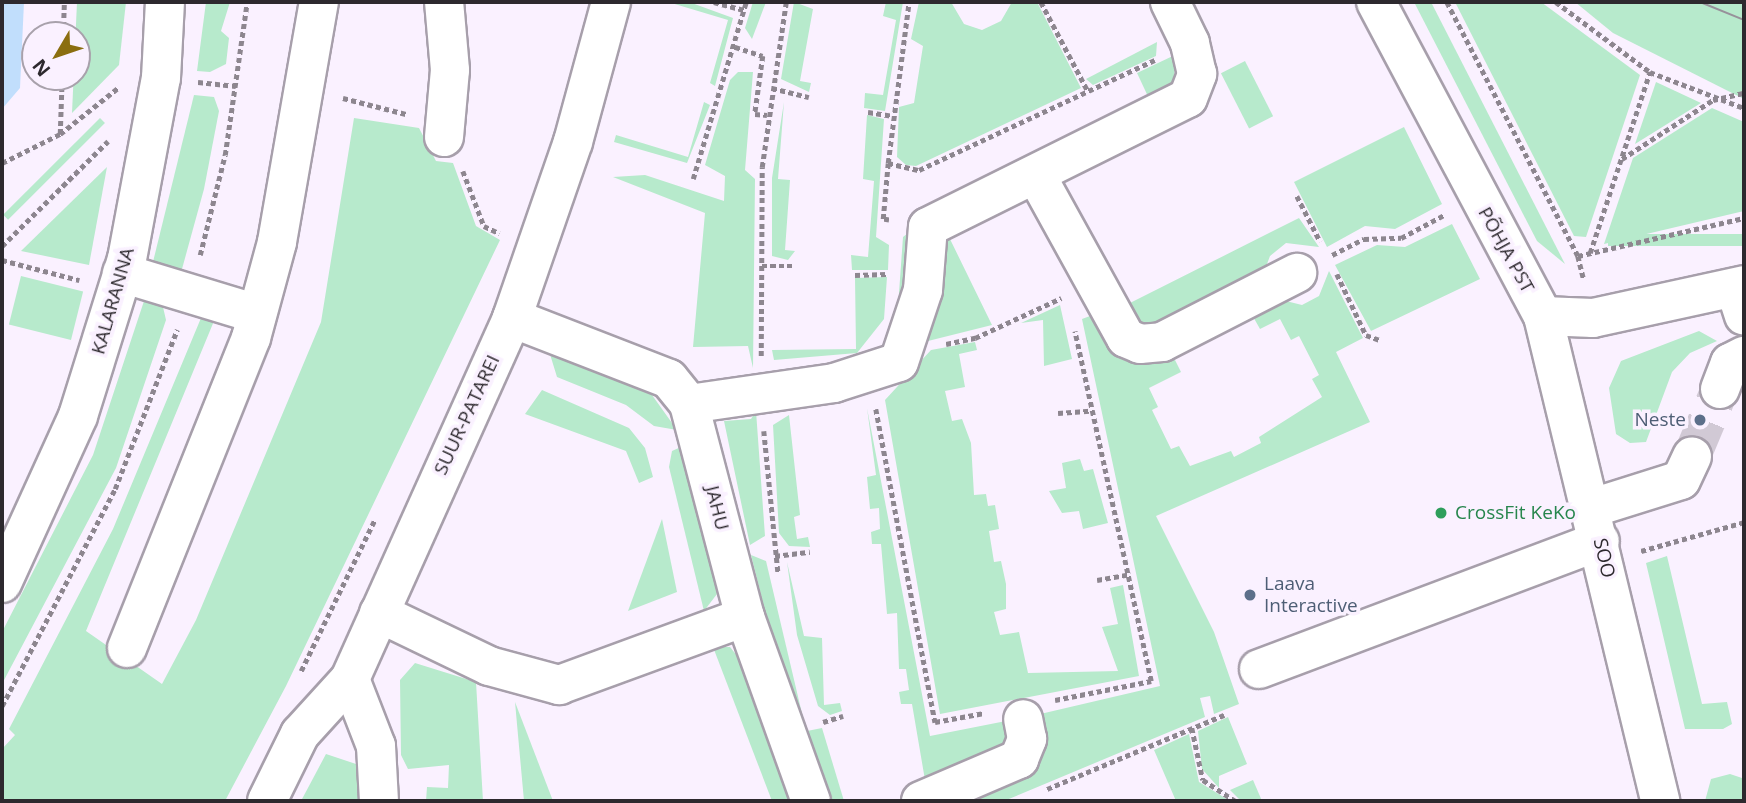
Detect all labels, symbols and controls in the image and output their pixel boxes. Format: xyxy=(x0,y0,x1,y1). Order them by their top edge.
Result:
north arrow xyxy=(21,21,91,91)
text: N xyxy=(26,54,56,82)
street label: PÕHJA PST xyxy=(1473,203,1539,297)
street label: KALARANNA xyxy=(87,245,139,357)
street label: SUUR-PATAREI xyxy=(429,352,505,478)
place label: Neste xyxy=(1635,409,1686,431)
marker: Neste xyxy=(1692,412,1708,428)
street label: JAHU xyxy=(700,483,734,533)
place label: CrossFit KeKo xyxy=(1455,502,1576,524)
marker: CrossFit KeKo xyxy=(1433,505,1449,521)
street label: SOO xyxy=(1588,536,1620,580)
place label: Laava Interactive xyxy=(1264,573,1358,617)
marker: Laava Interactive xyxy=(1242,587,1258,603)

